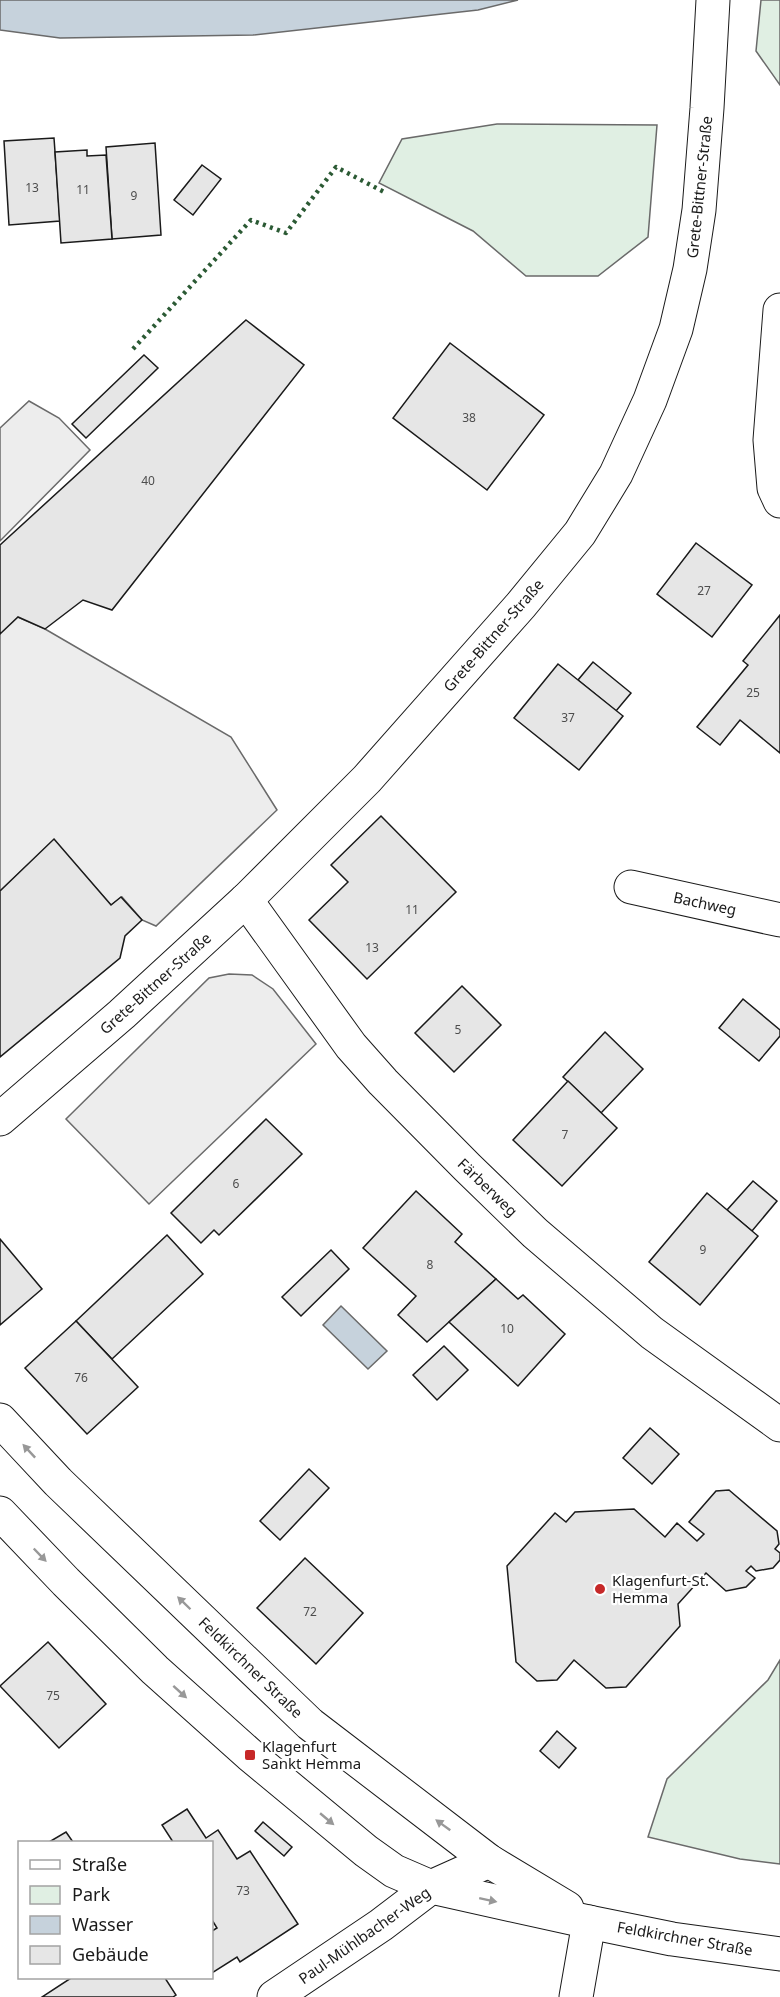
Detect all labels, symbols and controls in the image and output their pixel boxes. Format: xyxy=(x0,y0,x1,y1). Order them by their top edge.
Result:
street label: Grete-Bittner-Straße xyxy=(682,115,716,259)
house number: 13 xyxy=(25,179,39,196)
house number: 11 xyxy=(76,181,90,198)
house number: 9 xyxy=(131,187,138,204)
house number: 38 xyxy=(462,409,476,426)
house number: 40 xyxy=(141,472,155,489)
street label: Grete-Bittner-Straße xyxy=(439,574,547,696)
house number: 27 xyxy=(697,582,711,599)
house number: 25 xyxy=(746,684,760,701)
house number: 37 xyxy=(561,709,575,726)
street label: Bachweg xyxy=(672,887,738,919)
house number: 11 xyxy=(405,901,419,918)
street label: Grete-Bittner-Straße xyxy=(95,928,215,1038)
house number: 13 xyxy=(365,939,379,956)
house number: 5 xyxy=(455,1021,462,1038)
house number: 7 xyxy=(562,1126,569,1143)
street label: Färberweg xyxy=(454,1153,522,1221)
house number: 6 xyxy=(233,1175,240,1192)
house number: 9 xyxy=(700,1241,707,1258)
house number: 8 xyxy=(427,1256,434,1273)
house number: 10 xyxy=(500,1320,514,1337)
house number: 76 xyxy=(74,1369,88,1386)
one-way arrow xyxy=(22,1443,36,1458)
one-way arrow xyxy=(33,1548,47,1562)
place label: Klagenfurt-St. Hemma xyxy=(612,1570,709,1607)
marker: Klagenfurt-St. Hemma xyxy=(593,1582,607,1596)
one-way arrow xyxy=(177,1596,191,1610)
house number: 72 xyxy=(303,1603,317,1620)
street label: Feldkirchner Straße xyxy=(195,1612,307,1722)
one-way arrow xyxy=(172,1685,187,1699)
house number: 75 xyxy=(46,1687,60,1704)
place label: Klagenfurt Sankt Hemma xyxy=(262,1736,361,1773)
marker: Klagenfurt Sankt Hemma xyxy=(243,1748,257,1762)
one-way arrow xyxy=(319,1812,334,1825)
one-way arrow xyxy=(435,1819,451,1831)
legend xyxy=(18,1841,213,1979)
text: Straße xyxy=(72,1852,127,1876)
text: Park xyxy=(72,1882,110,1906)
house number: 73 xyxy=(236,1882,250,1899)
street label: Paul-Mühlbacher-Weg xyxy=(294,1882,434,1988)
one-way arrow xyxy=(479,1896,498,1905)
text: Wasser xyxy=(72,1912,134,1936)
street label: Feldkirchner Straße xyxy=(616,1916,754,1960)
text: Gebäude xyxy=(72,1942,149,1966)

